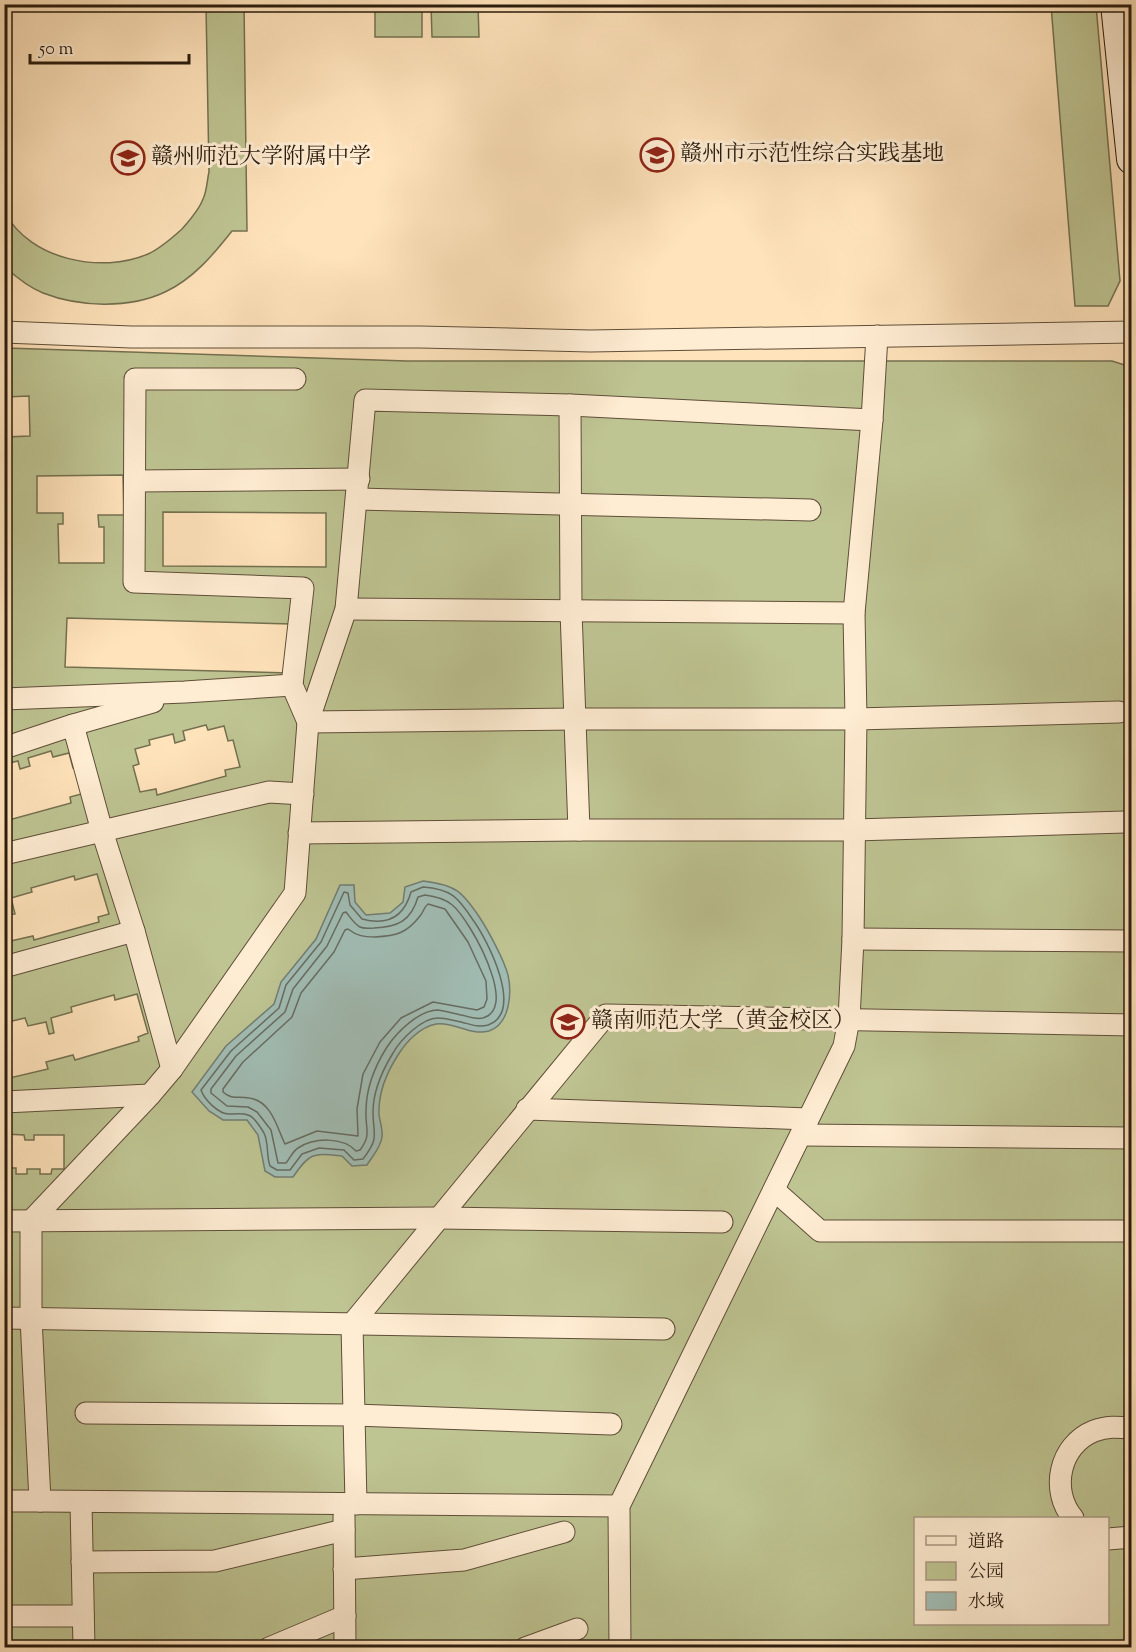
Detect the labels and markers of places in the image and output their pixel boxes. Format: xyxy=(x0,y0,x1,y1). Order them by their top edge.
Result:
school or university icon: 赣州市示范性综合实践基地 xyxy=(639,137,675,173)
place label: 赣州市示范性综合实践基地 xyxy=(680,139,944,171)
school or university icon: 赣州师范大学附属中学 xyxy=(110,140,146,176)
place label: 赣州师范大学附属中学 xyxy=(151,142,371,174)
school or university icon: 赣南师范大学（黄金校区） xyxy=(550,1004,586,1040)
place label: 赣南师范大学（黄金校区） xyxy=(591,1006,855,1038)

